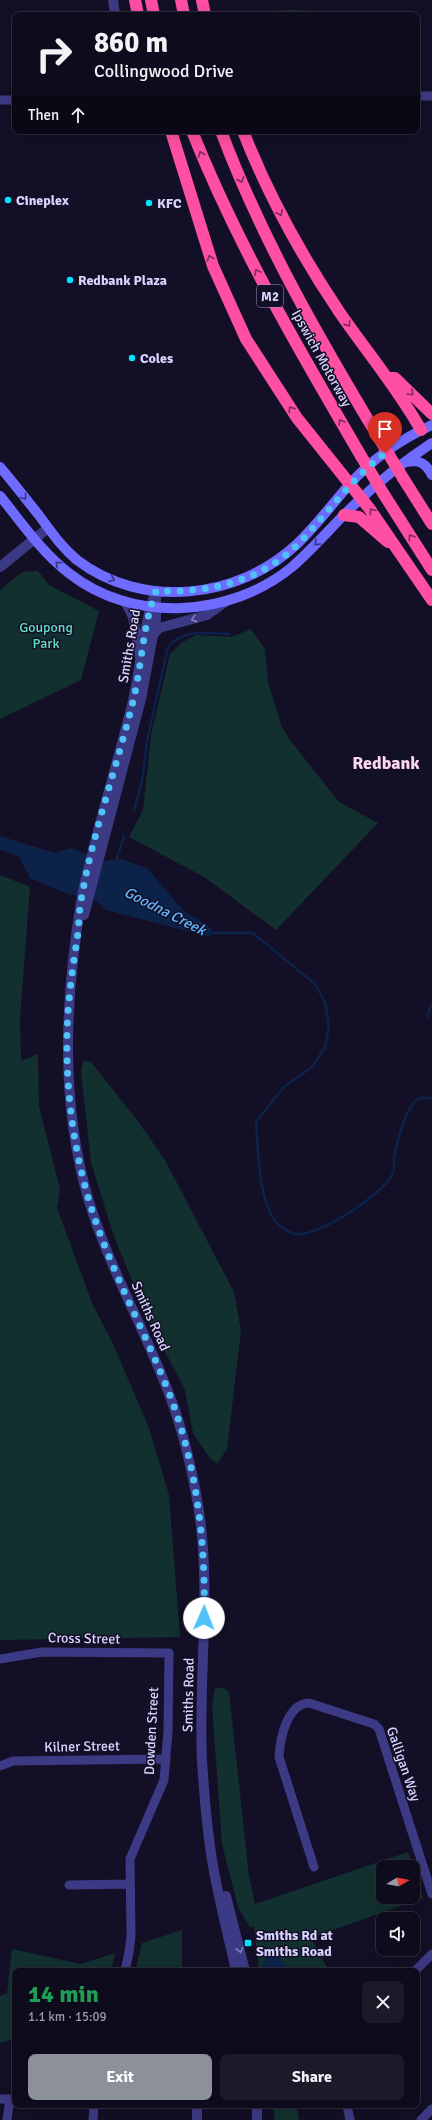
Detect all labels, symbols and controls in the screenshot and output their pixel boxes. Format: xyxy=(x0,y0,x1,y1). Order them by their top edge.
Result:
text: 860 m xyxy=(94,26,168,60)
icon: right xyxy=(28,28,80,80)
text: Collingwood Drive xyxy=(94,60,234,82)
icon: ahead xyxy=(67,104,89,126)
text: Then xyxy=(28,106,59,124)
one-way arrow xyxy=(198,151,206,158)
one-way arrow xyxy=(236,176,244,184)
place label: Cineplex xyxy=(16,192,69,209)
marker: Cineplex xyxy=(3,195,13,205)
place label: KFC xyxy=(157,195,182,212)
marker: KFC xyxy=(144,198,154,208)
one-way arrow xyxy=(275,209,283,216)
one-way arrow xyxy=(206,255,215,262)
one-way arrow xyxy=(254,269,262,276)
place label: Redbank Plaza xyxy=(78,272,167,289)
marker: Redbank Plaza xyxy=(65,275,75,285)
road number: M2 xyxy=(257,285,283,307)
street label: Ipswich Motorway xyxy=(288,307,356,410)
one-way arrow xyxy=(343,320,351,327)
place label: Coles xyxy=(140,350,173,367)
marker: Coles xyxy=(127,353,137,363)
one-way arrow xyxy=(406,388,414,396)
one-way arrow xyxy=(289,407,296,414)
pin xyxy=(368,412,402,453)
icon: arrive xyxy=(374,418,396,440)
one-way arrow xyxy=(339,419,346,426)
one-way arrow xyxy=(19,492,26,499)
one-way arrow xyxy=(369,508,377,515)
one-way arrow xyxy=(408,534,416,541)
one-way arrow xyxy=(314,538,322,546)
one-way arrow xyxy=(55,561,63,569)
one-way arrow xyxy=(107,574,115,582)
street label: Smiths Road xyxy=(115,608,144,684)
one-way arrow xyxy=(191,614,198,623)
park label: Goupong Park xyxy=(19,619,73,652)
district label: Redbank xyxy=(352,752,420,774)
water label: Goodna Creek xyxy=(121,883,210,940)
street label: Smiths Road xyxy=(128,1279,173,1354)
position arrow xyxy=(183,1597,225,1639)
street label: Cross Street xyxy=(48,1629,120,1648)
street label: Smiths Road xyxy=(179,1658,198,1732)
street label: Dowden Street xyxy=(141,1687,162,1775)
street label: Galligan Way xyxy=(383,1725,424,1804)
street label: Kilner Street xyxy=(44,1737,120,1756)
north arrow xyxy=(376,1860,420,1904)
map controls xyxy=(376,1860,420,1956)
button: sound xyxy=(376,1912,420,1956)
place label: Smiths Rd at Smiths Road xyxy=(256,1927,333,1960)
marker: Smiths Rd at Smiths Road xyxy=(243,1938,253,1948)
one-way arrow xyxy=(235,1946,244,1953)
text: 14 min xyxy=(28,1979,99,2009)
button: close xyxy=(362,1981,404,2023)
text: 1.1 km · 15:09 xyxy=(28,2009,106,2025)
button: Exit xyxy=(28,2054,212,2100)
button: Share xyxy=(220,2054,404,2100)

